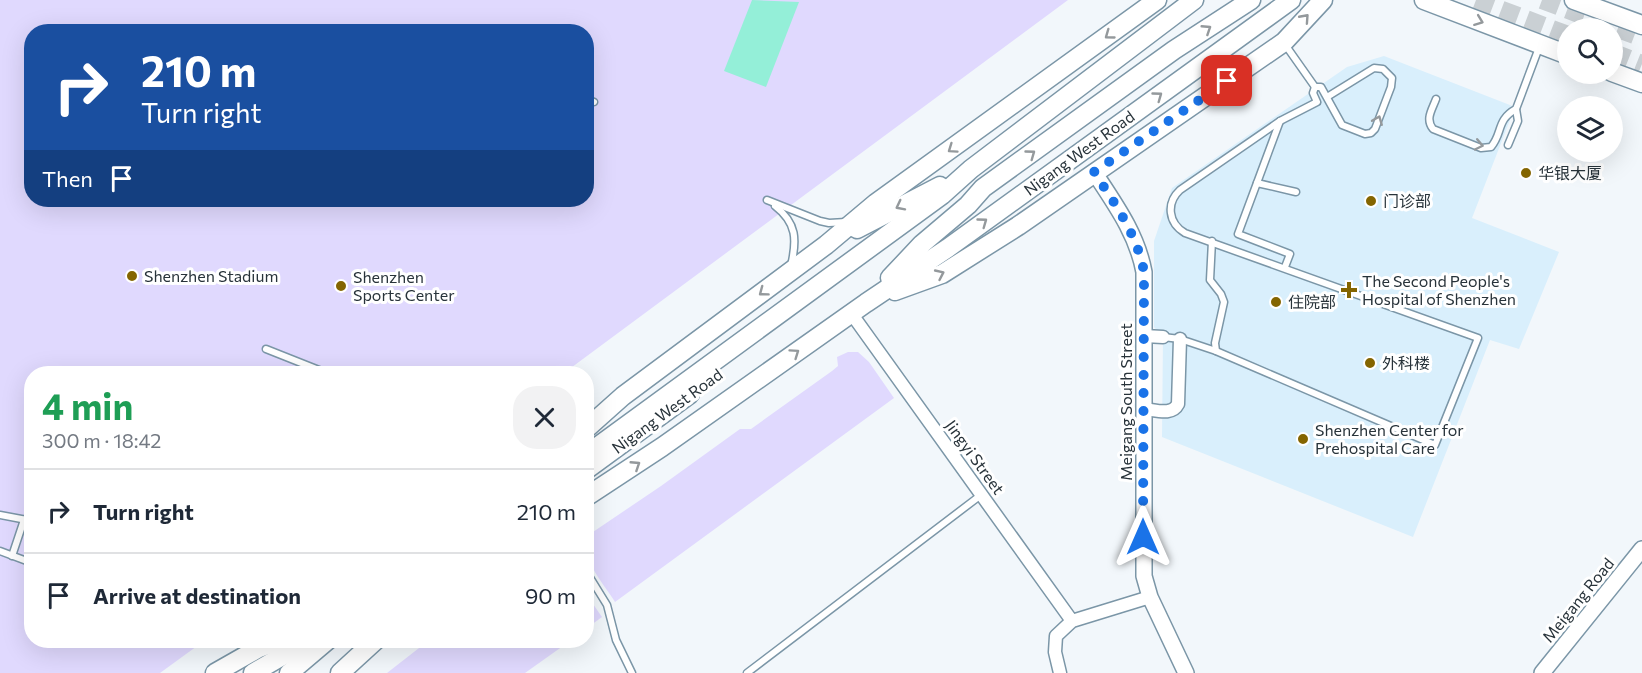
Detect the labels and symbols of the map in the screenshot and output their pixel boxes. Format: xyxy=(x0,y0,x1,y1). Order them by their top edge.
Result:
one-way arrow xyxy=(1473,13,1483,26)
one-way arrow xyxy=(1298,15,1309,25)
one-way arrow xyxy=(1201,24,1211,36)
one-way arrow xyxy=(1105,27,1116,38)
pin xyxy=(1201,55,1252,106)
one-way arrow xyxy=(1152,92,1163,103)
street label: Nigang West Road xyxy=(1020,106,1138,199)
one-way arrow xyxy=(1371,115,1383,126)
one-way arrow xyxy=(1474,138,1484,151)
one-way arrow xyxy=(947,142,958,153)
one-way arrow xyxy=(1024,150,1035,161)
place label: 华银大厦 xyxy=(1538,163,1602,182)
marker: 华银大厦 xyxy=(1519,166,1533,180)
place label: 门诊部 xyxy=(1383,191,1431,210)
marker: 门诊部 xyxy=(1364,194,1378,208)
one-way arrow xyxy=(896,199,907,211)
one-way arrow xyxy=(977,218,988,229)
place label: Shenzhen Stadium xyxy=(144,266,278,285)
place label: Shenzhen Sports Center xyxy=(353,267,455,304)
marker: Shenzhen Stadium xyxy=(125,269,139,283)
one-way arrow xyxy=(933,269,944,281)
place label: The Second People's Hospital of Shenzhen xyxy=(1362,271,1516,308)
marker: Shenzhen Sports Center xyxy=(334,279,348,293)
marker: The Second People's Hospital of Shenzhen xyxy=(1340,281,1358,299)
one-way arrow xyxy=(758,285,769,296)
place label: 住院部 xyxy=(1288,292,1336,311)
marker: 住院部 xyxy=(1269,295,1283,309)
street label: Meigang South Street xyxy=(1116,323,1135,481)
one-way arrow xyxy=(789,349,800,360)
place label: 外科楼 xyxy=(1382,353,1430,372)
marker: 外科楼 xyxy=(1363,356,1377,370)
street label: Nigang West Road xyxy=(608,364,726,457)
street label: Jingyi Street xyxy=(942,416,1009,498)
place label: Shenzhen Center for Prehospital Care xyxy=(1315,420,1464,457)
marker: Shenzhen Center for Prehospital Care xyxy=(1296,432,1310,446)
one-way arrow xyxy=(629,461,640,472)
position arrow xyxy=(1111,505,1175,569)
street label: Meigang Road xyxy=(1538,554,1617,646)

